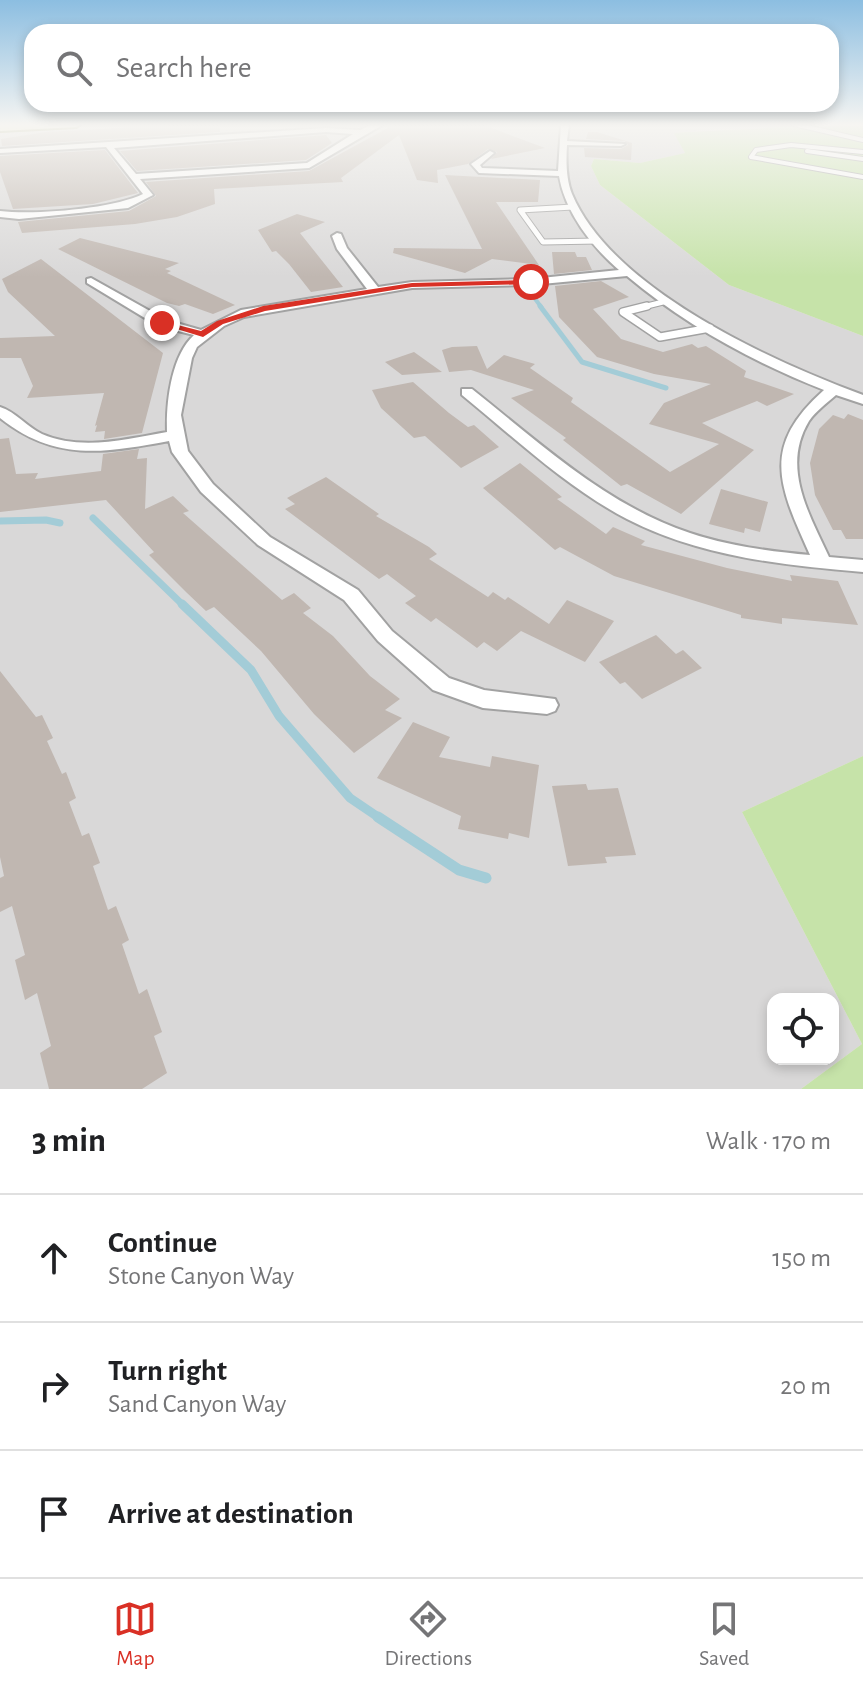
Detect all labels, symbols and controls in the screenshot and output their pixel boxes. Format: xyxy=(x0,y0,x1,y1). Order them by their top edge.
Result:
search box xyxy=(24,24,839,112)
icon: search xyxy=(52,46,96,90)
text: Search here xyxy=(116,53,252,83)
route start xyxy=(513,264,549,300)
route end xyxy=(144,305,180,341)
map controls xyxy=(767,993,839,1065)
button: locate xyxy=(767,993,839,1065)
text: 3 min xyxy=(32,1124,106,1158)
text: Walk · 170 m xyxy=(706,1128,831,1154)
text: Continue xyxy=(108,1228,217,1258)
icon: ahead xyxy=(32,1236,76,1280)
text: 150 m xyxy=(772,1245,831,1271)
text: Stone Canyon Way xyxy=(108,1263,294,1289)
text: Turn right xyxy=(108,1356,227,1386)
icon: right xyxy=(32,1364,76,1408)
text: 20 m xyxy=(780,1373,831,1399)
text: Sand Canyon Way xyxy=(108,1391,286,1417)
icon: arrive xyxy=(32,1492,76,1536)
text: Arrive at destination xyxy=(108,1499,354,1529)
tab: Map xyxy=(113,1597,157,1671)
tab: Directions xyxy=(384,1597,472,1671)
tab: Saved xyxy=(699,1597,749,1671)

